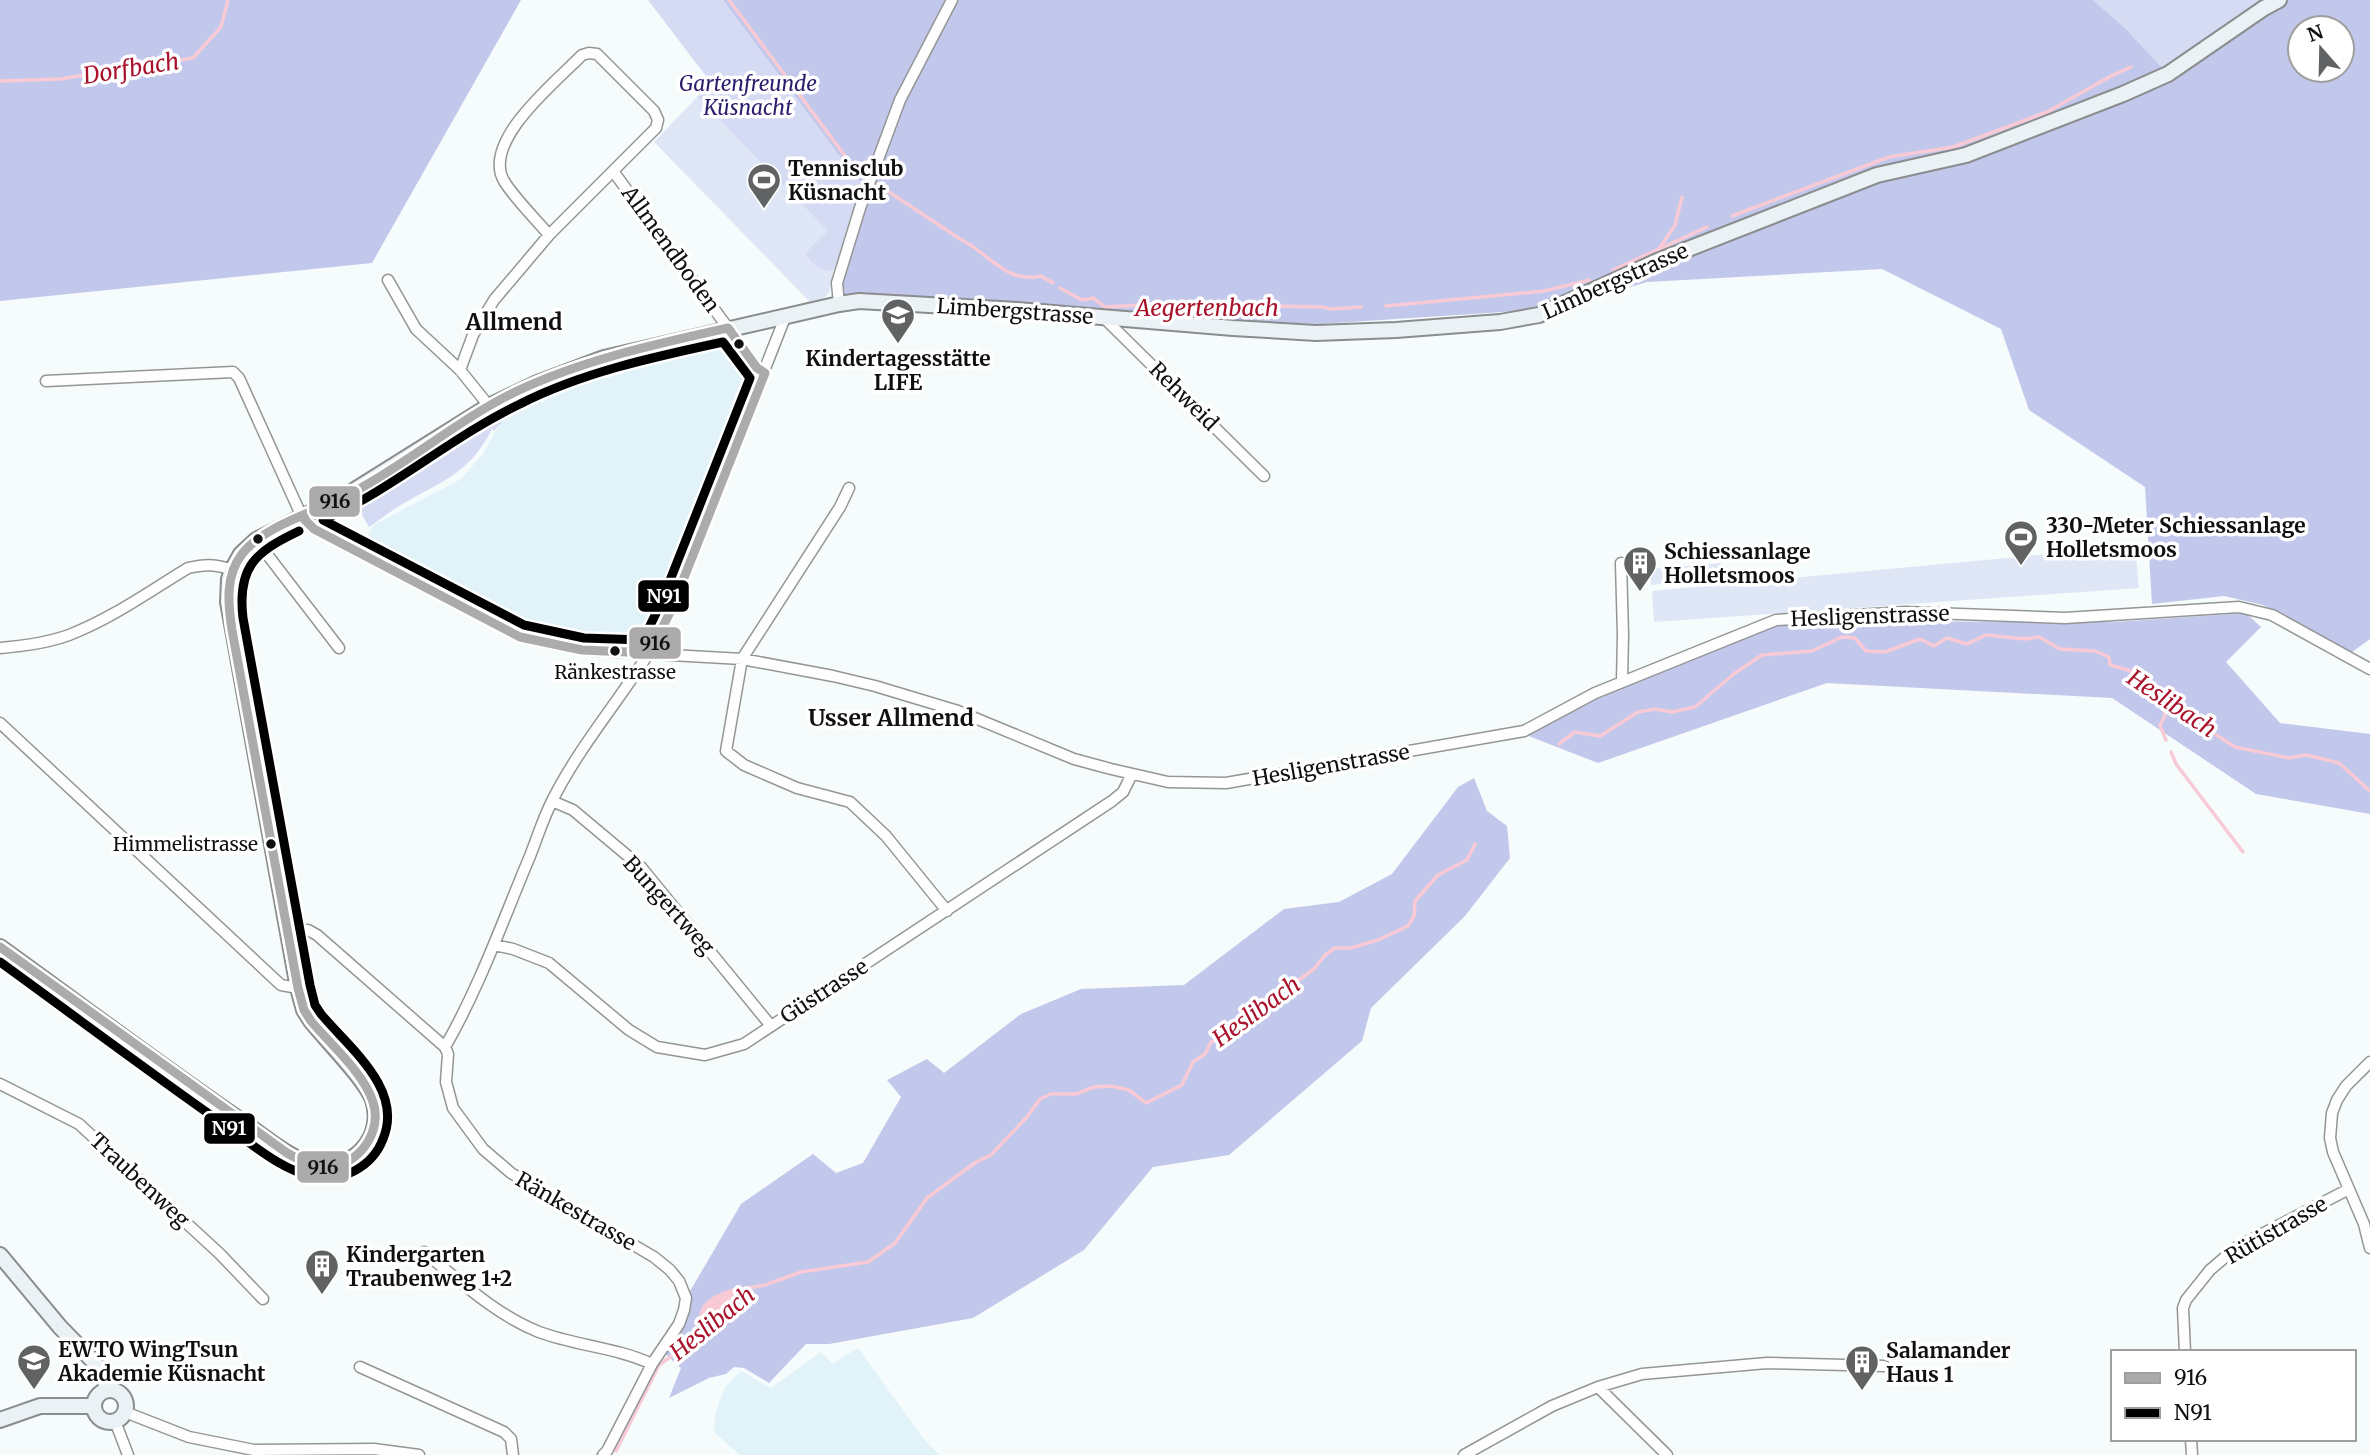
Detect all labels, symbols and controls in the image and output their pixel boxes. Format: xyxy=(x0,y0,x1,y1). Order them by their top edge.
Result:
north arrow xyxy=(2286,14,2356,84)
text: N xyxy=(2304,19,2326,47)
water label: Dorfbach xyxy=(80,46,181,90)
park label: Gartenfreunde Küsnacht xyxy=(679,70,817,121)
place label: Tennisclub Küsnacht xyxy=(788,155,904,206)
sports icon: Tennisclub Küsnacht xyxy=(745,161,783,210)
street label: Allmendboden xyxy=(615,180,726,318)
street label: Limbergstrasse xyxy=(1538,237,1692,325)
street label: Limbergstrasse xyxy=(936,292,1094,330)
water label: Aegertenbach xyxy=(1133,293,1279,322)
school or university icon: Kindertagesstätte LIFE xyxy=(879,296,917,345)
district label: Allmend xyxy=(465,307,562,336)
unlabelled marker xyxy=(732,337,746,351)
place label: Kindertagesstätte LIFE xyxy=(805,345,991,396)
street label: Rehweid xyxy=(1144,356,1224,436)
line badge: 916 xyxy=(308,485,361,518)
text: 916 xyxy=(320,489,350,513)
place label: 330-Meter Schiessanlage Holletsmoos xyxy=(2046,512,2306,563)
sports icon: 330-Meter Schiessanlage Holletsmoos xyxy=(2002,518,2040,567)
unlabelled marker xyxy=(251,532,265,546)
place label: Schiessanlage Holletsmoos xyxy=(1664,538,1811,589)
building icon: Schiessanlage Holletsmoos xyxy=(1621,544,1659,593)
line badge: N91 xyxy=(637,579,690,613)
text: N91 xyxy=(647,584,682,608)
street label: Hesligenstrasse xyxy=(1790,600,1950,632)
line badge: 916 xyxy=(628,626,682,660)
text: 916 xyxy=(640,631,670,655)
marker: Ränkestrasse xyxy=(608,644,622,658)
place label: Ränkestrasse xyxy=(554,660,676,684)
water label: Heslibach xyxy=(2121,662,2222,743)
district label: Usser Allmend xyxy=(808,703,974,732)
street label: Hesligenstrasse xyxy=(1250,738,1412,792)
place label: Himmelistrasse xyxy=(113,832,258,856)
marker: Himmelistrasse xyxy=(264,837,278,851)
street label: Bungertweg xyxy=(618,850,721,960)
street label: Güstrasse xyxy=(775,953,873,1029)
water label: Heslibach xyxy=(1206,969,1306,1053)
line badge: N91 xyxy=(203,1112,256,1145)
text: N91 xyxy=(212,1116,247,1140)
street label: Traubenweg xyxy=(85,1127,196,1233)
line badge: 916 xyxy=(296,1150,350,1184)
text: 916 xyxy=(308,1155,338,1179)
street label: Ränkestrasse xyxy=(511,1166,641,1256)
street label: Rütistrasse xyxy=(2220,1190,2332,1270)
place label: Kindergarten Traubenweg 1+2 xyxy=(346,1241,512,1292)
building icon: Kindergarten Traubenweg 1+2 xyxy=(303,1247,341,1296)
water label: Heslibach xyxy=(663,1280,761,1367)
place label: EWTO WingTsun Akademie Küsnacht xyxy=(57,1336,266,1387)
place label: Salamander Haus 1 xyxy=(1886,1337,2011,1388)
school or university icon: EWTO WingTsun Akademie Küsnacht xyxy=(15,1342,53,1391)
building icon: Salamander Haus 1 xyxy=(1843,1343,1881,1392)
legend xyxy=(2111,1350,2356,1441)
text: 916 xyxy=(2174,1364,2207,1391)
text: N91 xyxy=(2174,1399,2212,1426)

